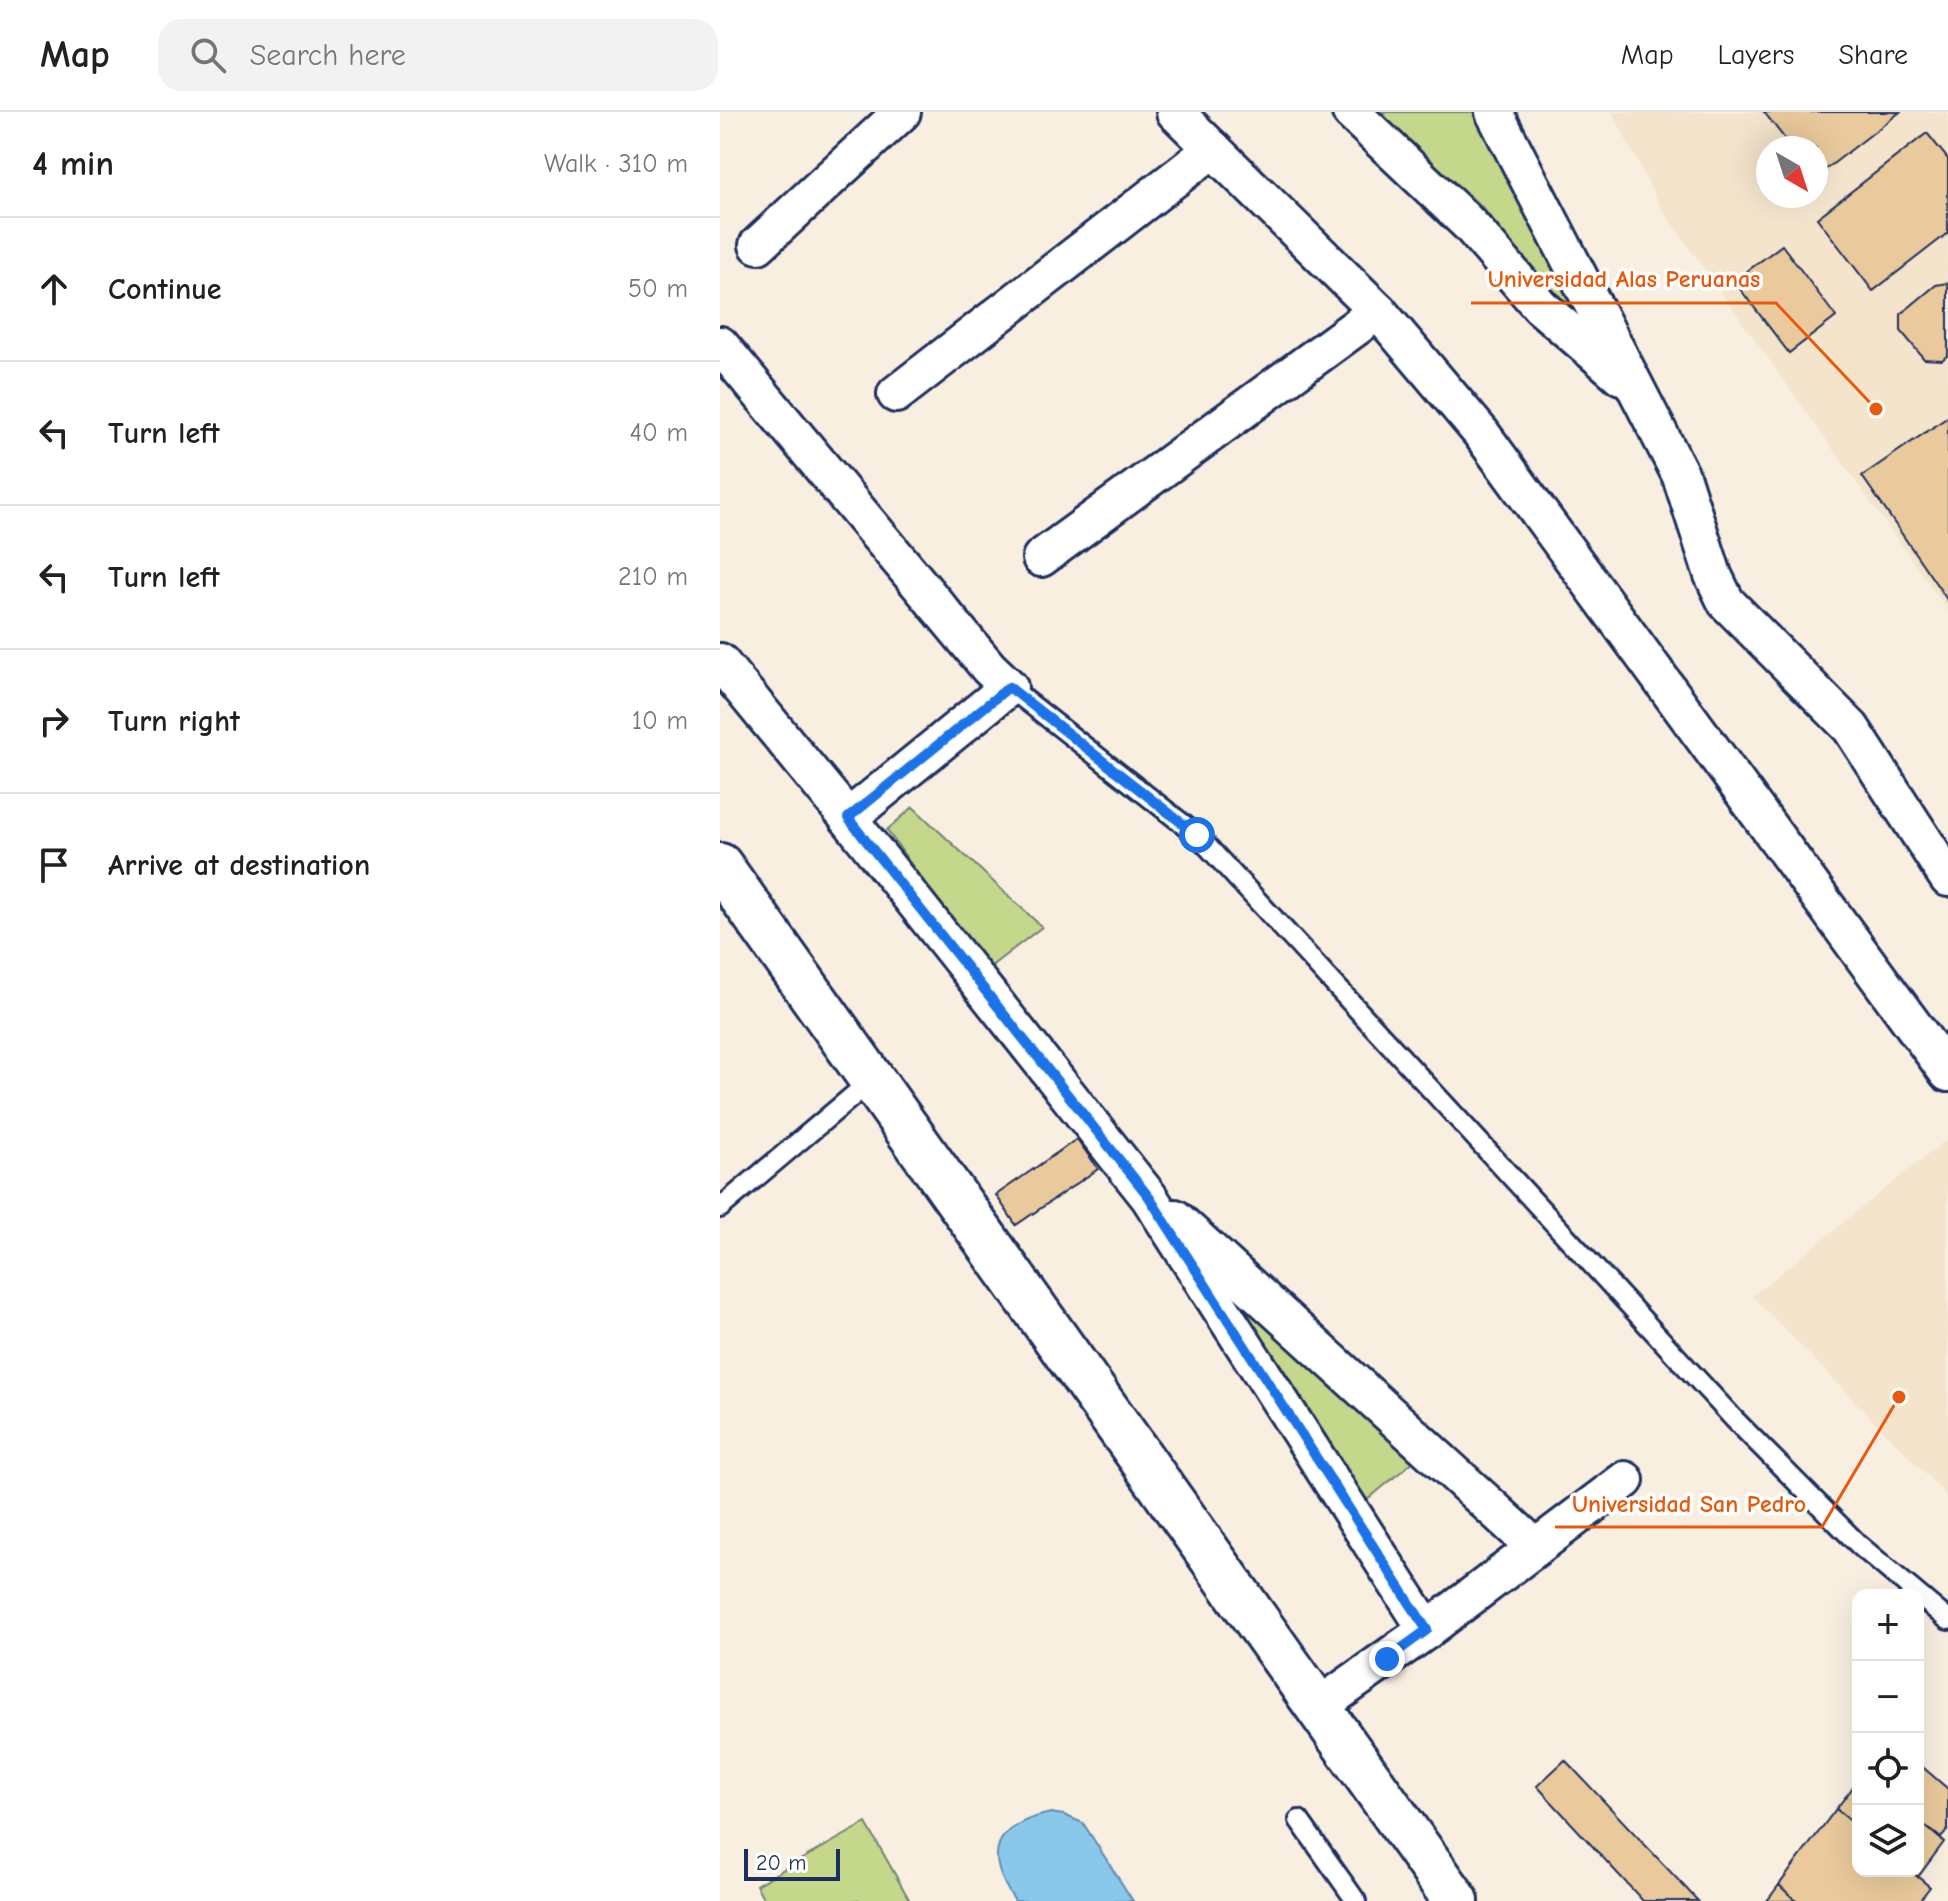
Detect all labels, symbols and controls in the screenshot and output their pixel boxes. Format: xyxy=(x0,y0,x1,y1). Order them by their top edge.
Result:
search box xyxy=(158,19,718,91)
text: Map xyxy=(40,33,110,77)
icon: search xyxy=(186,33,230,77)
text: Search here xyxy=(250,38,406,73)
text: Map xyxy=(1621,39,1674,71)
text: Layers xyxy=(1718,39,1794,71)
text: Share xyxy=(1838,39,1908,71)
north arrow xyxy=(1756,136,1828,208)
text: 4 min xyxy=(32,144,114,184)
text: Walk · 310 m xyxy=(544,149,688,179)
callout: Universidad Alas Peruanas xyxy=(1471,255,1776,303)
text: Universidad Alas Peruanas xyxy=(1488,265,1760,293)
icon: ahead xyxy=(32,267,76,311)
text: Continue xyxy=(108,272,222,307)
text: 50 m xyxy=(628,274,688,304)
icon: left xyxy=(32,411,76,455)
text: Turn left xyxy=(108,416,220,451)
text: 40 m xyxy=(629,418,688,448)
icon: left xyxy=(32,555,76,599)
text: Turn left xyxy=(108,560,220,595)
text: 210 m xyxy=(618,562,688,592)
icon: right xyxy=(32,699,76,743)
text: Turn right xyxy=(108,704,240,739)
text: 10 m xyxy=(632,706,688,736)
route start xyxy=(1179,817,1215,853)
icon: arrive xyxy=(32,843,76,887)
text: Arrive at destination xyxy=(108,848,370,883)
callout: Universidad San Pedro xyxy=(1555,1479,1822,1527)
text: Universidad San Pedro xyxy=(1572,1490,1806,1518)
map controls xyxy=(1852,1589,1924,1877)
button: + xyxy=(1852,1589,1924,1661)
route end xyxy=(1369,1641,1405,1677)
button: − xyxy=(1852,1661,1924,1733)
button: locate xyxy=(1852,1733,1924,1805)
button: layers xyxy=(1852,1805,1924,1877)
scale bar xyxy=(744,1845,840,1881)
text: 20 m xyxy=(756,1850,806,1876)

